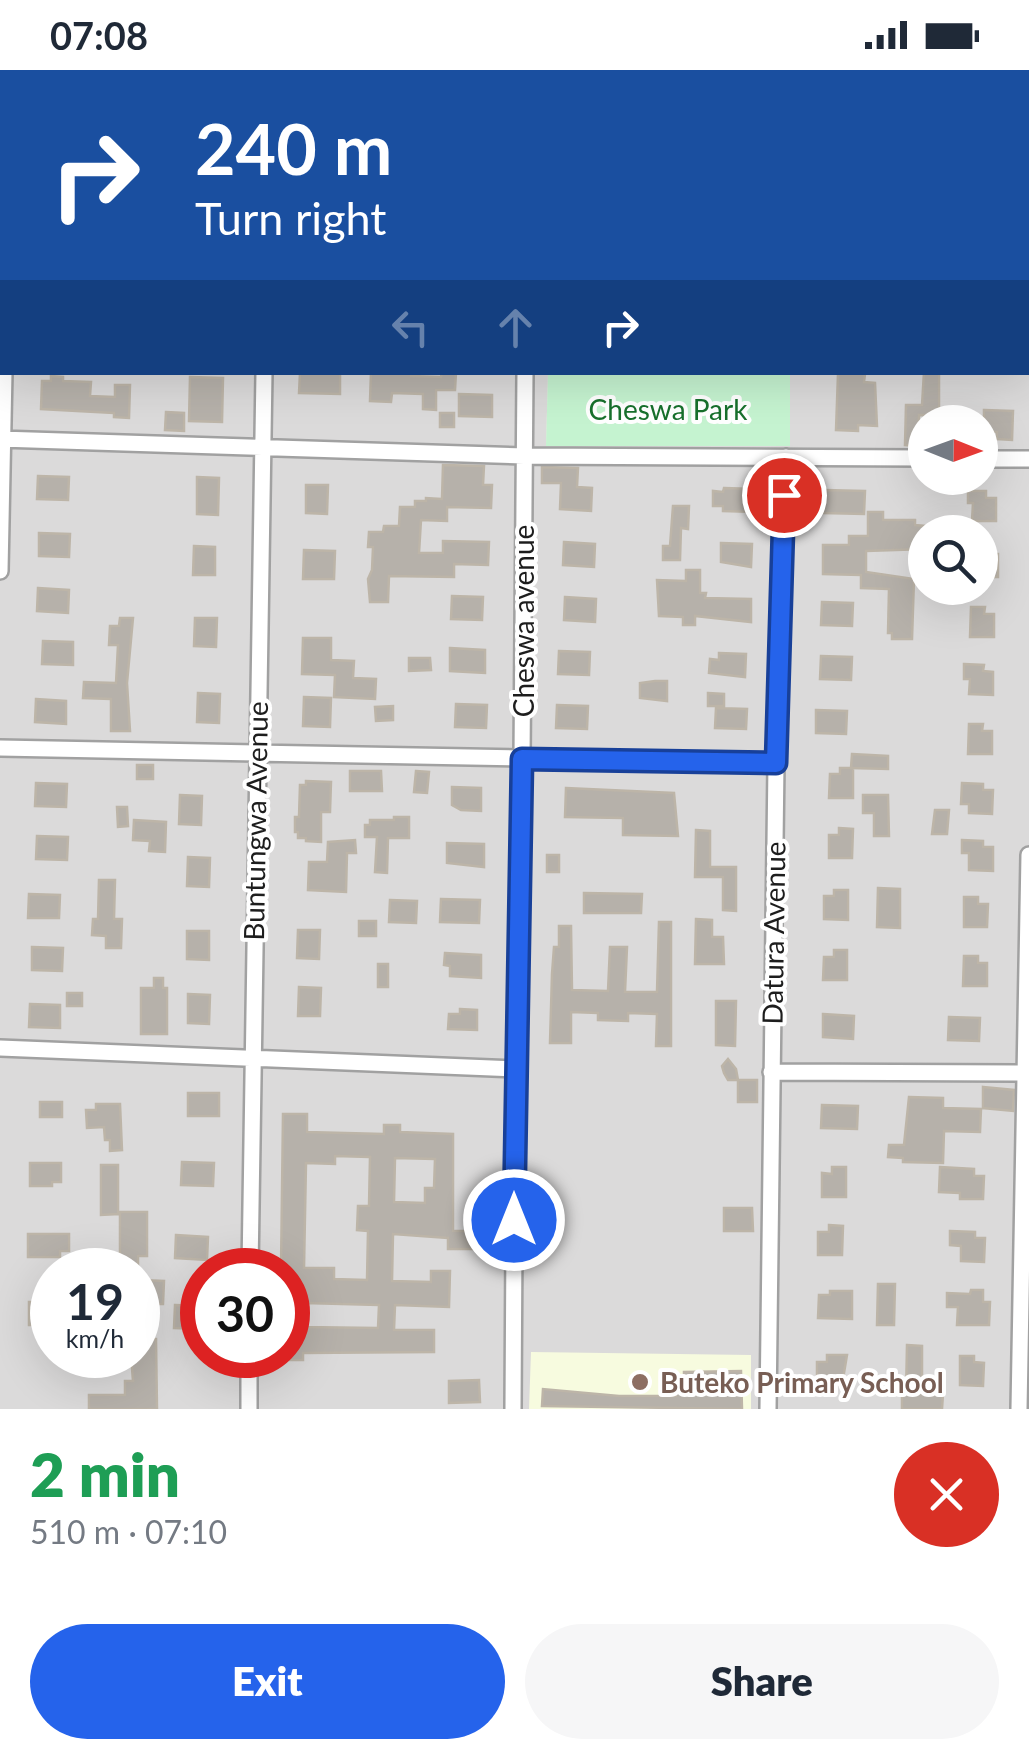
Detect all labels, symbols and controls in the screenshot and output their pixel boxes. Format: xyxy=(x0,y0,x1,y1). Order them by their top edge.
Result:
text: 07:08 xyxy=(50,12,148,58)
text: 240 m xyxy=(195,106,392,190)
icon: right xyxy=(30,110,160,240)
text: Turn right xyxy=(195,191,386,245)
icon: left xyxy=(383,300,438,355)
icon: ahead xyxy=(488,300,543,355)
icon: right xyxy=(593,300,648,355)
park label: Cheswa Park xyxy=(589,392,748,426)
north arrow xyxy=(908,405,998,495)
map controls xyxy=(908,405,998,605)
pin xyxy=(742,453,827,538)
icon: arrive xyxy=(757,468,812,523)
button: search xyxy=(908,515,998,605)
street label: Cheswa avenue xyxy=(506,525,540,717)
street label: Buntungwa Avenue xyxy=(236,701,274,941)
street label: Datura Avenue xyxy=(754,841,792,1025)
position arrow xyxy=(462,1168,566,1272)
speed limit sign: 30 xyxy=(180,1248,310,1378)
text: 19 xyxy=(66,1271,124,1331)
text: km/h xyxy=(66,1323,124,1353)
place label: Buteko Primary School xyxy=(660,1365,944,1399)
marker: Buteko Primary School xyxy=(629,1371,651,1393)
text: 2 min xyxy=(30,1438,180,1510)
button: close xyxy=(894,1442,999,1547)
text: 510 m · 07:10 xyxy=(30,1512,227,1551)
button: Exit xyxy=(30,1624,505,1739)
button: Share xyxy=(525,1624,999,1739)

